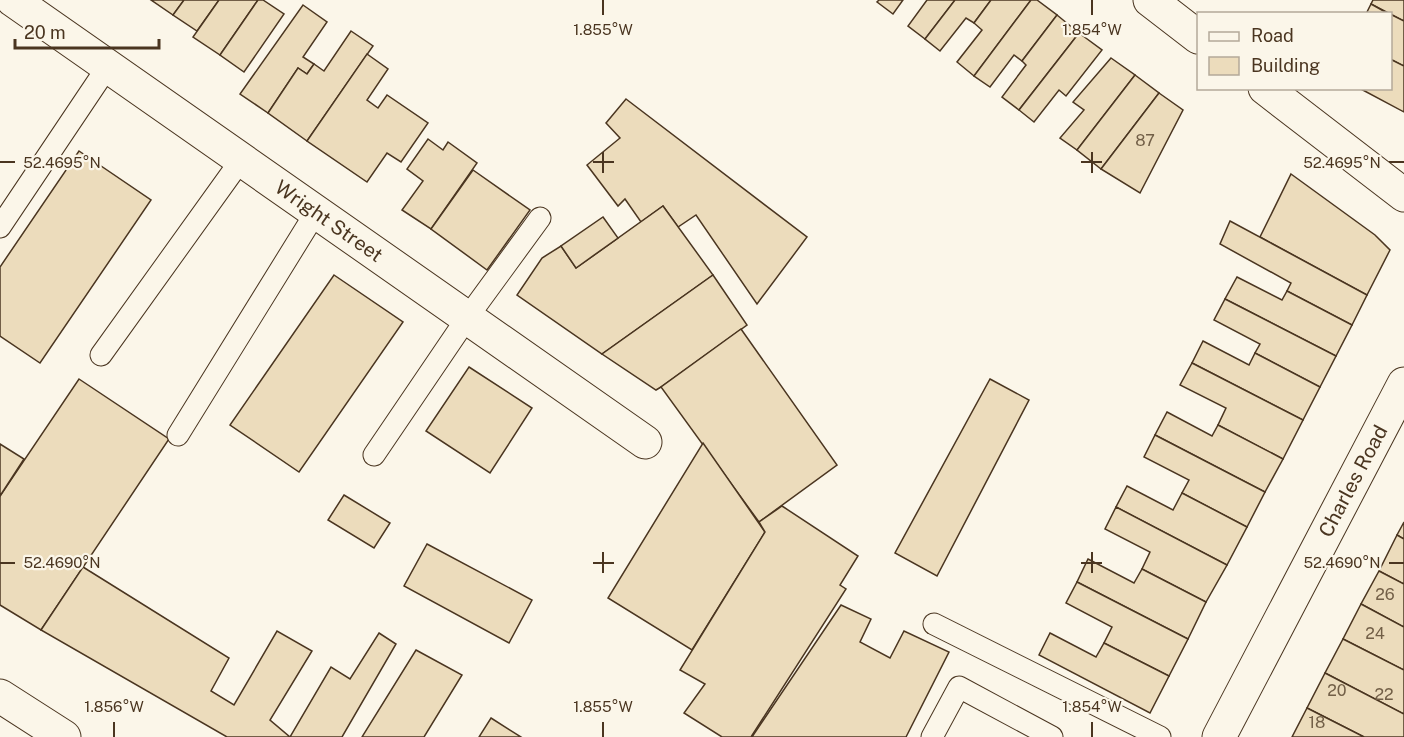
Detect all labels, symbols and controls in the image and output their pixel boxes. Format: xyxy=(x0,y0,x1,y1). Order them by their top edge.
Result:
scale bar xyxy=(15,12,159,50)
legend xyxy=(1197,12,1392,90)
text: 1.855°W xyxy=(573,21,633,38)
text: 1.854°W xyxy=(1062,21,1122,38)
text: 20 m xyxy=(24,22,66,43)
text: Road xyxy=(1251,25,1294,46)
text: Building xyxy=(1251,55,1320,76)
house number: 87 xyxy=(1135,131,1155,150)
text: 52.4695°N xyxy=(23,154,101,171)
text: 52.4695°N xyxy=(1303,154,1381,171)
street label: Wright Street xyxy=(270,175,388,267)
street label: Charles Road xyxy=(1313,421,1393,541)
text: 52.4690°N xyxy=(23,554,101,571)
text: 52.4690°N xyxy=(1303,554,1381,571)
house number: 26 xyxy=(1375,585,1395,604)
house number: 24 xyxy=(1365,624,1385,643)
house number: 20 xyxy=(1327,681,1347,700)
house number: 22 xyxy=(1374,685,1394,704)
text: 1.856°W xyxy=(84,698,144,715)
text: 1.855°W xyxy=(573,698,633,715)
text: 1.854°W xyxy=(1062,698,1122,715)
house number: 18 xyxy=(1309,713,1325,732)

